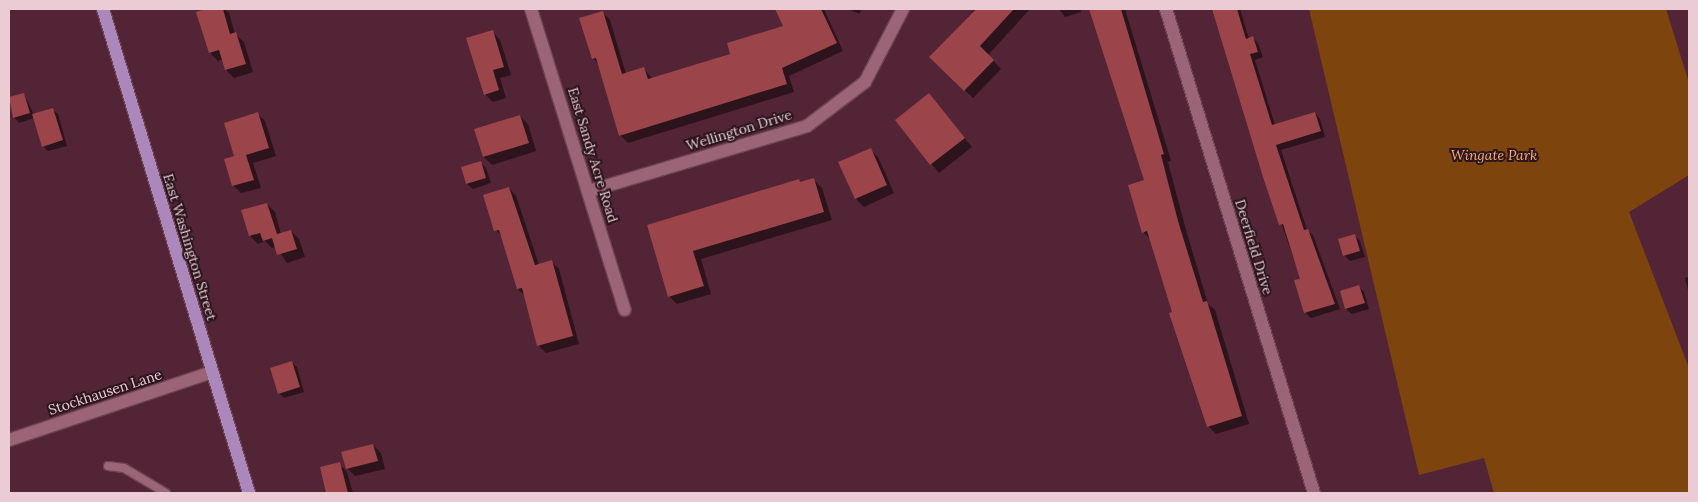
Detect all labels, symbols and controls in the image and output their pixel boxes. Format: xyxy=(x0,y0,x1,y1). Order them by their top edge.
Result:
street label: East Sandy Acre Road xyxy=(564,85,622,225)
street label: Wellington Drive xyxy=(684,106,794,154)
park label: Wingate Park xyxy=(1451,147,1537,163)
street label: East Washington Street xyxy=(160,172,220,322)
street label: Deerfield Drive xyxy=(1232,197,1276,297)
street label: Stockhausen Lane xyxy=(46,366,164,418)

